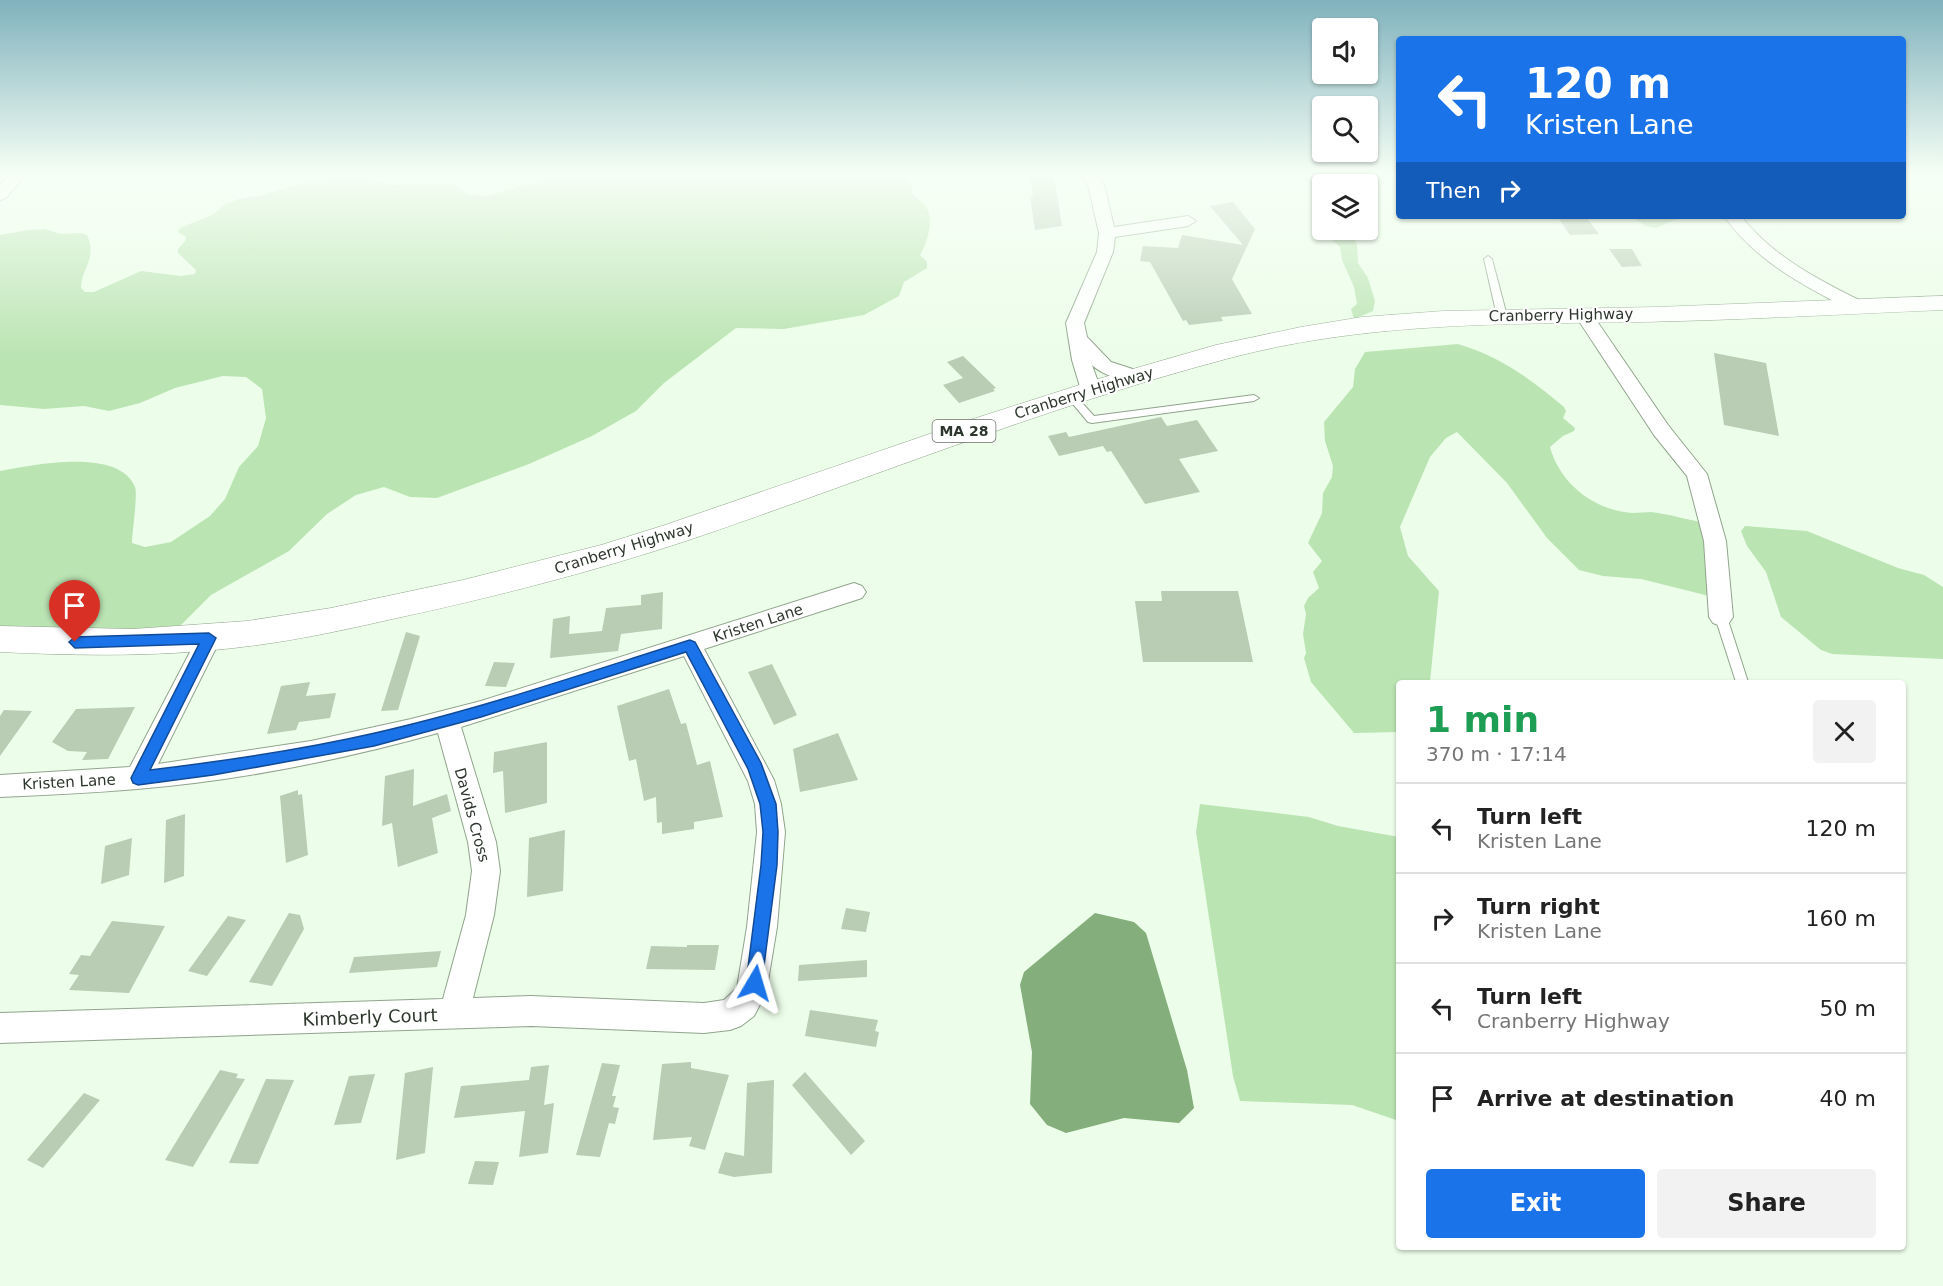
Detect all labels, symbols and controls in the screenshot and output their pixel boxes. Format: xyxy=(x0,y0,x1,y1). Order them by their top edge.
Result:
map controls xyxy=(1312,18,1378,240)
button: sound xyxy=(1312,18,1378,84)
text: 120 m xyxy=(1525,59,1671,108)
icon: left xyxy=(1426,60,1504,138)
button: search xyxy=(1312,96,1378,162)
text: Kristen Lane xyxy=(1525,109,1694,140)
button: layers xyxy=(1312,174,1378,240)
icon: right xyxy=(1493,174,1526,207)
text: Then xyxy=(1426,178,1481,203)
street label: Cranberry Highway xyxy=(1489,305,1634,325)
street label: Cranberry Highway xyxy=(1012,363,1156,423)
road number: MA 28 xyxy=(932,420,996,442)
street label: Cranberry Highway xyxy=(552,518,696,578)
pin xyxy=(49,580,100,642)
icon: arrive xyxy=(58,589,91,622)
street label: Kristen Lane xyxy=(711,600,805,646)
text: 1 min xyxy=(1426,699,1539,740)
button: close xyxy=(1813,700,1876,763)
text: 370 m · 17:14 xyxy=(1426,742,1567,766)
street label: Davids Cross xyxy=(451,766,493,864)
street label: Kristen Lane xyxy=(22,771,116,793)
text: Turn left xyxy=(1477,804,1582,829)
icon: left xyxy=(1426,812,1459,845)
text: 120 m xyxy=(1806,816,1876,841)
text: Kristen Lane xyxy=(1477,829,1602,853)
text: Turn right xyxy=(1477,894,1600,919)
icon: right xyxy=(1426,902,1459,935)
text: 160 m xyxy=(1806,906,1876,931)
text: Kristen Lane xyxy=(1477,919,1602,943)
position arrow xyxy=(723,951,787,1015)
text: Turn left xyxy=(1477,984,1582,1009)
icon: left xyxy=(1426,992,1459,1025)
text: 50 m xyxy=(1820,996,1876,1021)
street label: Kimberly Court xyxy=(302,1004,438,1030)
text: Cranberry Highway xyxy=(1477,1009,1670,1033)
icon: arrive xyxy=(1426,1082,1459,1115)
text: Arrive at destination xyxy=(1477,1086,1734,1111)
text: 40 m xyxy=(1820,1086,1876,1111)
button: Exit xyxy=(1426,1169,1645,1238)
button: Share xyxy=(1657,1169,1876,1238)

